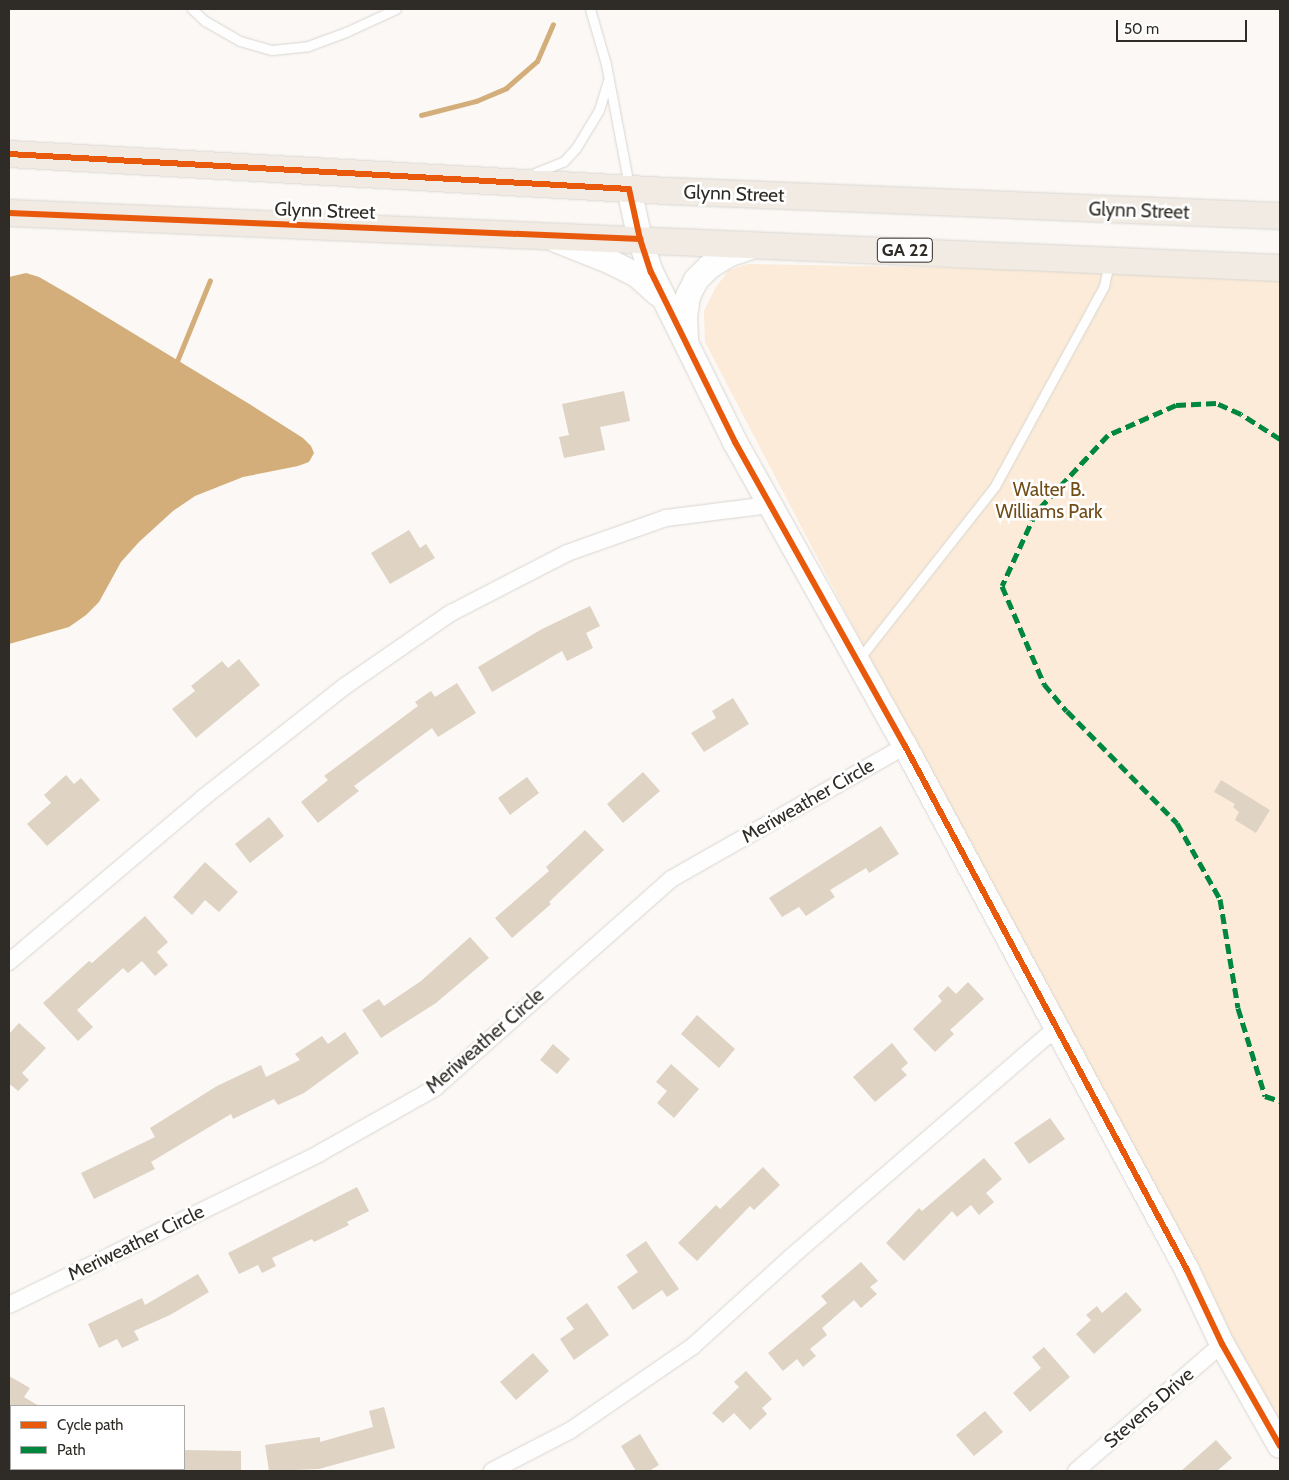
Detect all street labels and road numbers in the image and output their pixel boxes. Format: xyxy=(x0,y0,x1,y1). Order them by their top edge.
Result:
street label: Glynn Street xyxy=(683,181,785,207)
street label: Glynn Street xyxy=(274,198,376,224)
street label: Glynn Street xyxy=(1088,198,1190,224)
road number: GA 22 xyxy=(876,234,934,266)
street label: Meriweather Circle xyxy=(738,754,878,848)
street label: Meriweather Circle xyxy=(421,984,549,1098)
street label: Meriweather Circle xyxy=(64,1200,208,1286)
street label: Stevens Drive xyxy=(1100,1363,1198,1453)

